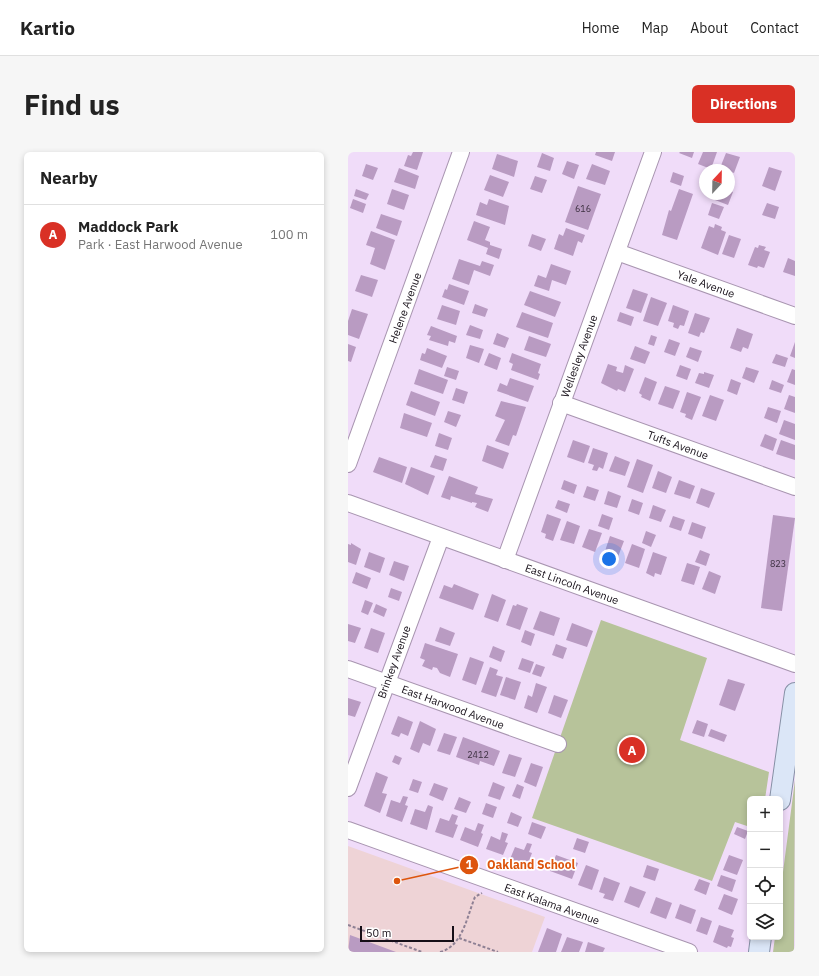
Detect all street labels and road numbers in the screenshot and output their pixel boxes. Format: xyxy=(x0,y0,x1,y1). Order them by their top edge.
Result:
street label: Yale Avenue xyxy=(675,267,737,301)
street label: Helene Avenue xyxy=(386,271,424,345)
street label: Wellesley Avenue xyxy=(558,313,600,399)
street label: Tufts Avenue xyxy=(645,427,711,463)
street label: East Lincoln Avenue xyxy=(523,561,621,607)
street label: Brinkey Avenue xyxy=(374,624,414,700)
street label: East Harwood Avenue xyxy=(400,682,506,732)
street label: East Kalama Avenue xyxy=(502,880,602,928)

